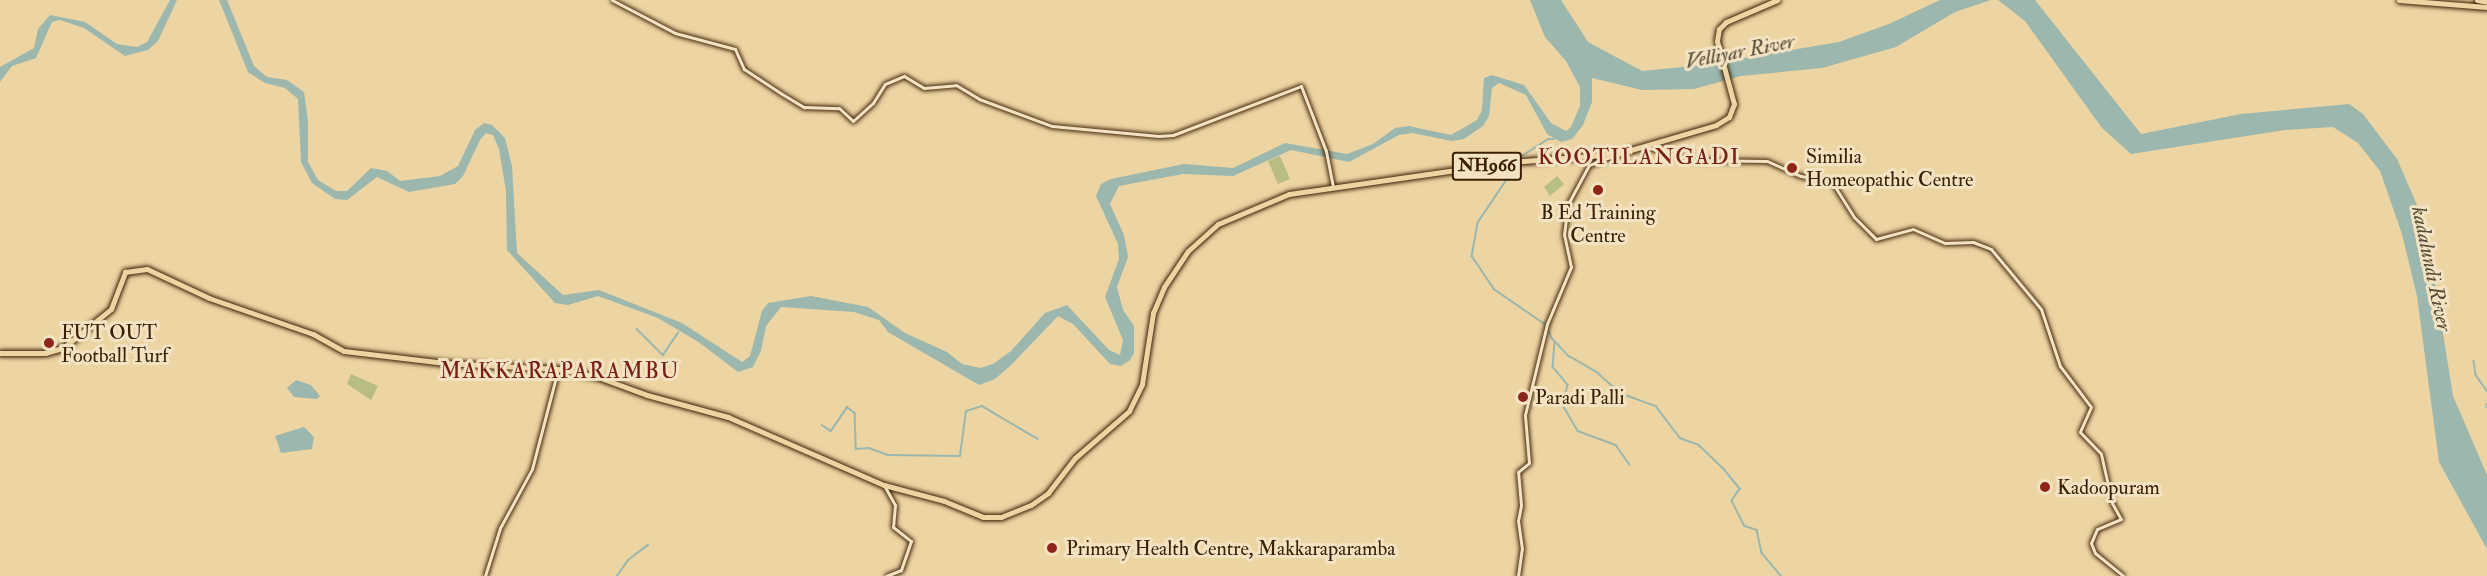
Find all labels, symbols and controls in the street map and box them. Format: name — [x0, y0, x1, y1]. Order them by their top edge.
water label: Velliyar River — [1683, 29, 1797, 75]
place label: Similia Homeopathic Centre — [1806, 144, 1973, 191]
district label: KOOTILANGADI — [1538, 145, 1740, 171]
road number: NH966 — [1451, 151, 1523, 181]
marker: Similia Homeopathic Centre — [1783, 159, 1801, 177]
marker: B Ed Training Centre — [1591, 183, 1605, 197]
place label: B Ed Training Centre — [1540, 200, 1656, 247]
water label: kadalundi River — [2406, 205, 2456, 333]
place label: FUT OUT Football Turf — [61, 320, 168, 367]
marker: FUT OUT Football Turf — [42, 336, 56, 350]
district label: MAKKARAPARAMBU — [440, 359, 680, 385]
place label: Paradi Palli — [1535, 385, 1625, 409]
marker: Paradi Palli — [1516, 390, 1530, 404]
place label: Kadoopuram — [2057, 475, 2160, 499]
marker: Kadoopuram — [2038, 480, 2052, 494]
place label: Primary Health Centre, Makkaraparamba — [1066, 536, 1395, 560]
marker: Primary Health Centre, Makkaraparamba — [1043, 539, 1061, 557]

